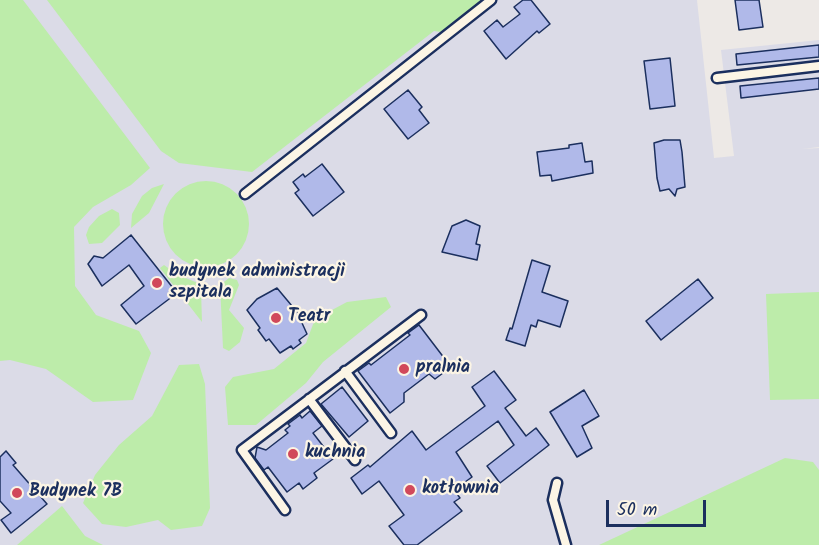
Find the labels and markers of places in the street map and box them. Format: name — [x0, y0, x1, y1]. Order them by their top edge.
place label: budynek administracji szpitala — [169, 262, 345, 304]
marker: budynek administracji szpitala — [150, 276, 164, 290]
place label: Teatr — [288, 307, 330, 329]
marker: Teatr — [269, 311, 283, 325]
place label: pralnia — [416, 358, 470, 380]
marker: pralnia — [397, 362, 411, 376]
place label: kuchnia — [305, 443, 365, 465]
marker: kuchnia — [286, 447, 300, 461]
place label: kotłownia — [422, 479, 499, 501]
place label: Budynek 7B — [29, 482, 122, 504]
marker: kotłownia — [403, 483, 417, 497]
marker: Budynek 7B — [10, 486, 24, 500]

